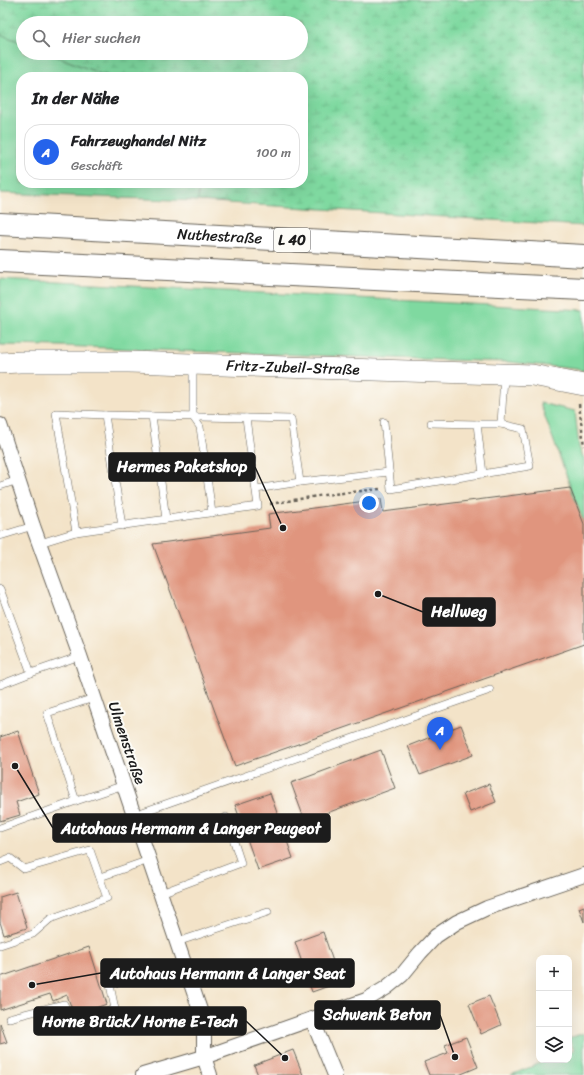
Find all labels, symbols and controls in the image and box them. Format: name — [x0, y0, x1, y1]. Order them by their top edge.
search box — [16, 16, 308, 60]
text: Hier suchen — [62, 25, 141, 51]
icon: search — [30, 27, 52, 49]
text: In der Nähe — [32, 83, 119, 113]
text: Fahrzeughandel Nitz — [71, 128, 206, 154]
text: A — [42, 141, 50, 164]
text: 100 m — [256, 141, 291, 164]
text: Geschäft — [71, 154, 123, 177]
street label: Nuthestraße — [176, 221, 263, 251]
road number: L 40 — [274, 228, 310, 252]
street label: Fritz-Zubeil-Straße — [226, 352, 360, 382]
text: Hermes Paketshop — [116, 452, 248, 481]
callout: Hermes Paketshop — [109, 453, 255, 481]
your location — [359, 493, 379, 513]
text: Hellweg — [430, 597, 488, 626]
callout: Hellweg — [423, 598, 495, 626]
street label: Ulmenstraße — [101, 698, 153, 788]
pin: A — [427, 717, 453, 750]
callout: Autohaus Hermann & Langer Peugeot — [53, 814, 330, 842]
text: Autohaus Hermann & Langer Peugeot — [60, 814, 322, 843]
map controls — [536, 955, 572, 1063]
button: + — [536, 955, 572, 991]
callout: Autohaus Hermann & Langer Seat — [101, 959, 354, 987]
text: Autohaus Hermann & Langer Seat — [109, 959, 346, 988]
button: − — [536, 991, 572, 1027]
text: Schwenk Beton — [322, 1000, 432, 1029]
callout: Schwenk Beton — [315, 1001, 440, 1029]
callout: Horne Brück/ Horne E-Tech — [34, 1007, 246, 1035]
text: Horne Brück/ Horne E-Tech — [41, 1007, 239, 1036]
button: layers — [536, 1027, 572, 1063]

